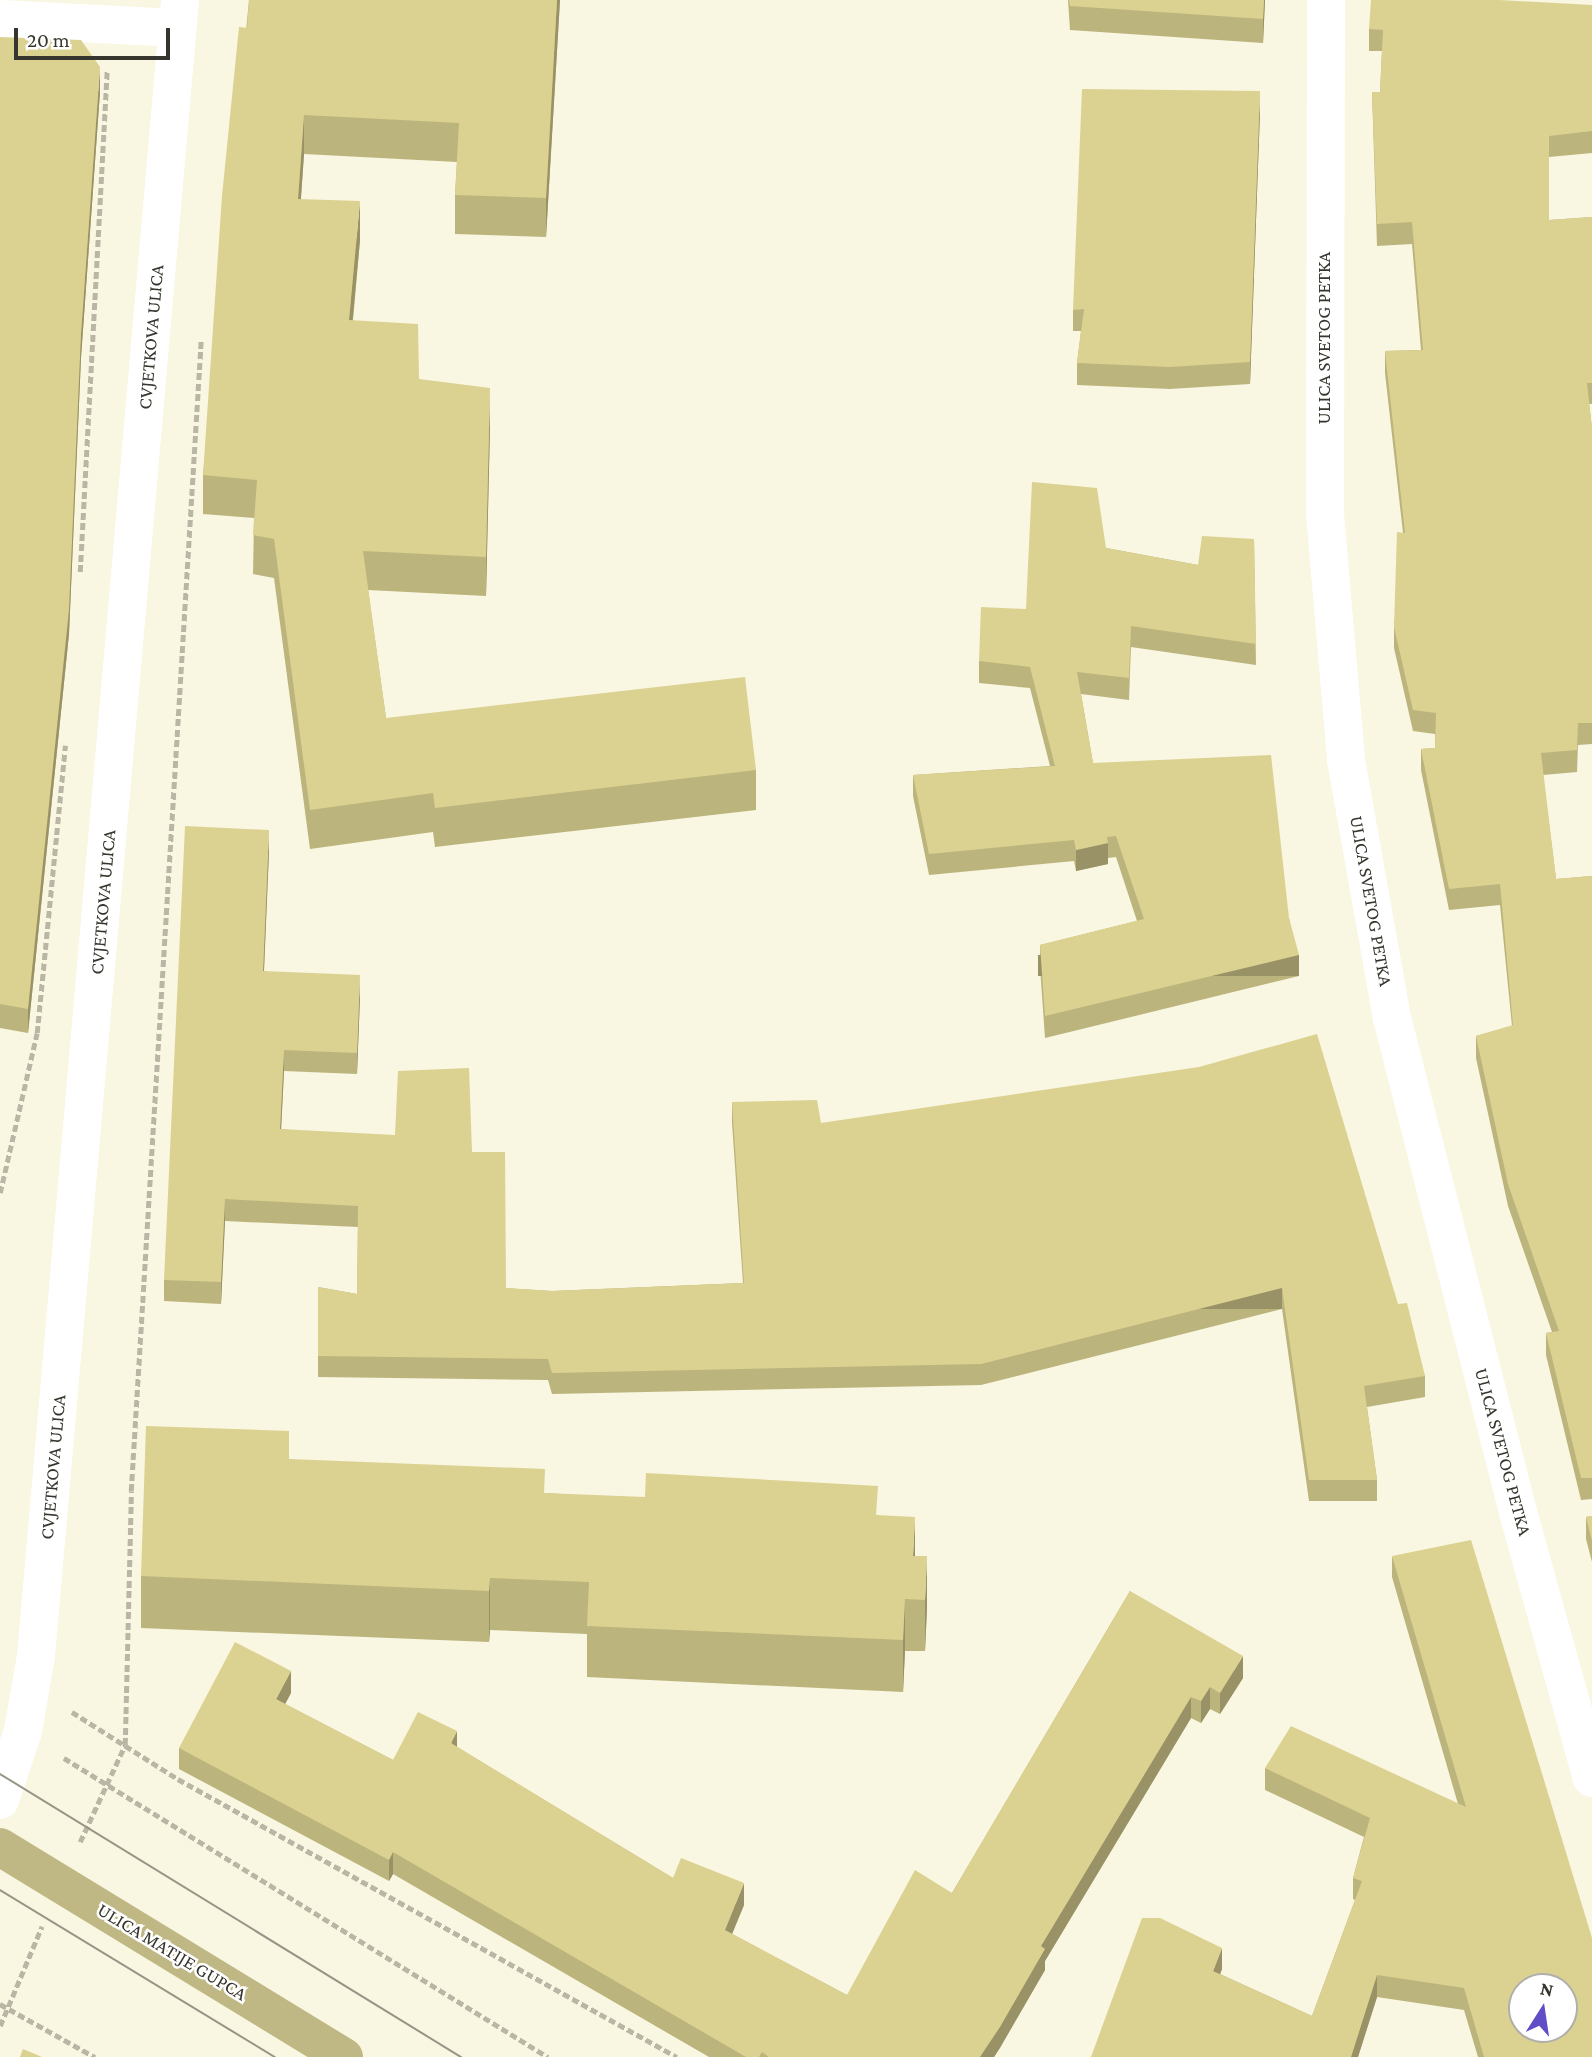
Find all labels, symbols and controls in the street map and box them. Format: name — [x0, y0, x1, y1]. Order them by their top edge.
scale bar — [18, 14, 173, 58]
text: 20 m — [27, 28, 70, 52]
street label: ULICA SVETOG PETKA — [1313, 252, 1335, 424]
street label: CVJETKOVA ULICA — [133, 264, 169, 410]
street label: ULICA SVETOG PETKA — [1345, 814, 1397, 988]
street label: CVJETKOVA ULICA — [85, 829, 121, 975]
street label: ULICA SVETOG PETKA — [1470, 1366, 1536, 1538]
street label: CVJETKOVA ULICA — [35, 1394, 71, 1540]
street label: ULICA MATIJE GUPCA — [93, 1898, 251, 2006]
north arrow — [1508, 1973, 1578, 2043]
text: N — [1539, 1977, 1556, 2001]

